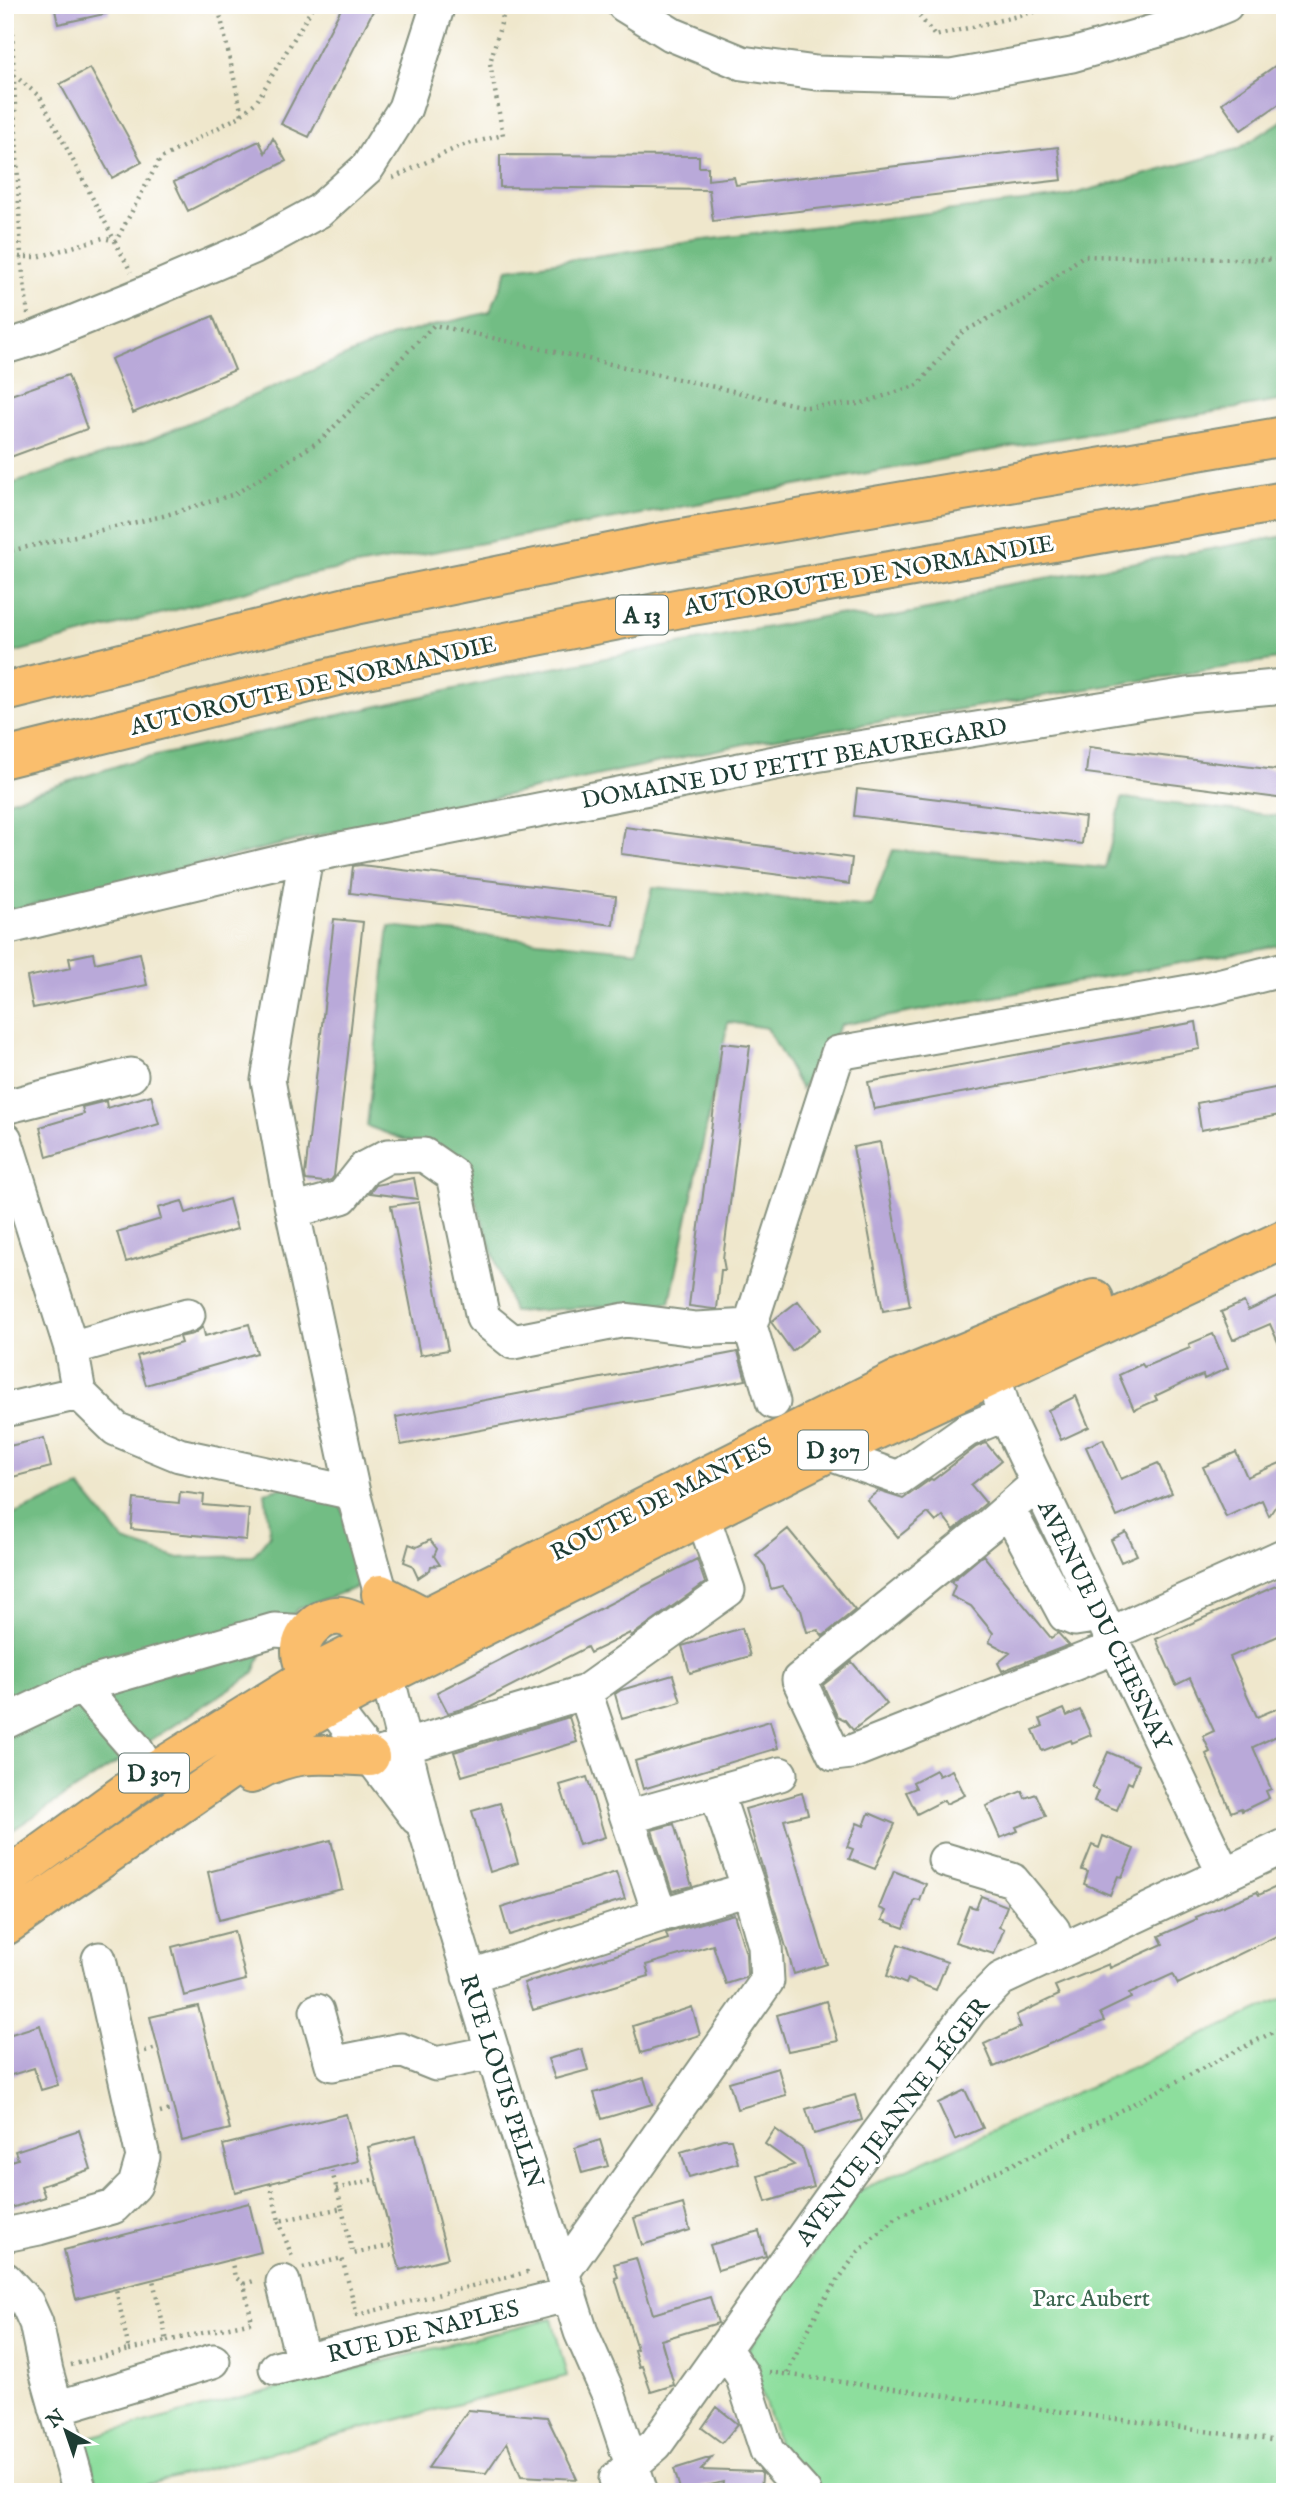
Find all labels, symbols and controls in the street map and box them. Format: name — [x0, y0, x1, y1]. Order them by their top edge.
street label: AUTOROUTE DE NORMANDIE — [681, 529, 1057, 624]
road number: A 13 — [616, 596, 668, 635]
street label: AUTOROUTE DE NORMANDIE — [126, 629, 499, 744]
street label: DOMAINE DU PETIT BEAUREGARD — [579, 712, 1010, 817]
road number: D 307 — [798, 1430, 868, 1470]
street label: ROUTE DE MANTES — [546, 1431, 777, 1570]
street label: AVENUE DU CHESNAY — [1029, 1495, 1178, 1757]
road number: D 307 — [119, 1754, 189, 1792]
street label: RUE LOUIS PELIN — [451, 1971, 550, 2193]
street label: AVENUE JEANNE LÉGER — [789, 1990, 998, 2253]
park label: Parc Aubert — [1032, 2284, 1150, 2315]
street label: RUE DE NAPLES — [324, 2294, 523, 2371]
north arrow — [32, 2396, 102, 2466]
text: N — [42, 2405, 71, 2435]

